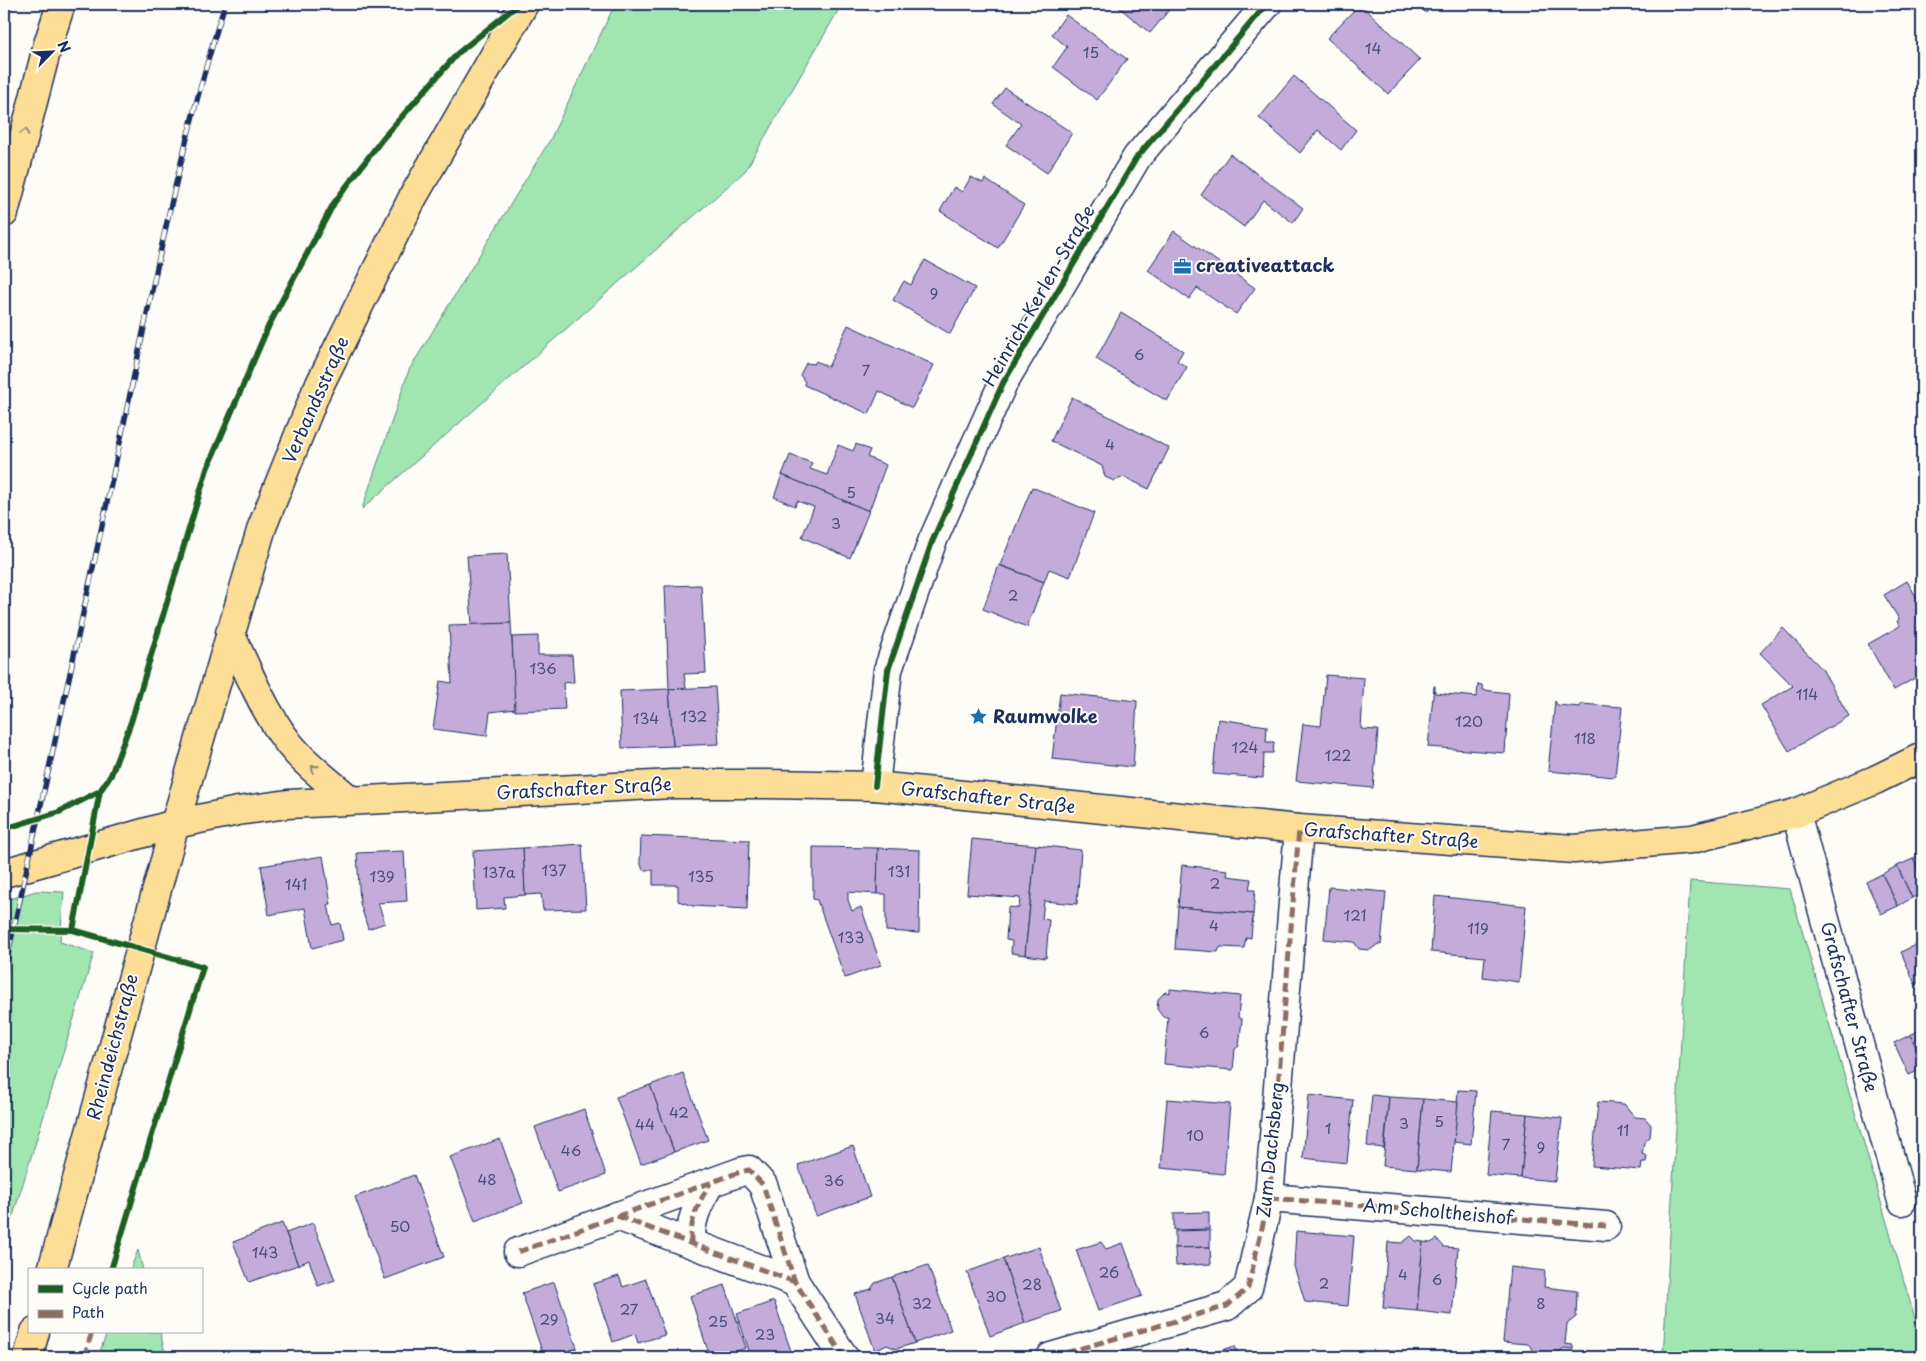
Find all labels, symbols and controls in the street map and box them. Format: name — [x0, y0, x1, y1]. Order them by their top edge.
north arrow — [28, 28, 78, 78]
house number: 14 — [1365, 36, 1381, 59]
text: N — [52, 37, 76, 56]
house number: 15 — [1083, 40, 1099, 63]
one-way arrow — [19, 127, 30, 136]
street label: Heinrich-Kerlen-Straße — [975, 199, 1101, 391]
place label: creativeattack — [1196, 251, 1335, 278]
office icon: creativeattack — [1172, 256, 1192, 276]
house number: 9 — [930, 281, 938, 304]
street label: Verbandsstraße — [274, 331, 355, 467]
house number: 6 — [1134, 342, 1144, 365]
house number: 7 — [862, 358, 871, 381]
house number: 4 — [1105, 432, 1115, 455]
house number: 5 — [846, 480, 856, 503]
house number: 3 — [831, 511, 841, 534]
house number: 2 — [1008, 583, 1018, 606]
house number: 136 — [529, 656, 557, 679]
house number: 114 — [1796, 682, 1818, 705]
place label: Raumwolke — [993, 702, 1098, 729]
house number: 132 — [681, 704, 707, 727]
house number: 134 — [633, 706, 659, 729]
place icon: Raumwolke — [969, 707, 989, 727]
house number: 120 — [1455, 709, 1483, 732]
house number: 118 — [1574, 726, 1596, 749]
house number: 124 — [1232, 735, 1259, 758]
house number: 122 — [1325, 743, 1351, 766]
one-way arrow — [310, 765, 319, 774]
street label: Grafschafter Straße — [496, 769, 672, 806]
street label: Grafschafter Straße — [900, 774, 1077, 819]
street label: Grafschafter Straße — [1303, 815, 1480, 854]
house number: 137 — [542, 858, 567, 881]
house number: 131 — [888, 859, 910, 882]
house number: 137a — [483, 860, 516, 883]
house number: 139 — [369, 864, 395, 887]
house number: 135 — [688, 864, 714, 887]
house number: 2 — [1210, 871, 1220, 894]
house number: 141 — [285, 872, 307, 895]
house number: 121 — [1343, 903, 1367, 926]
house number: 4 — [1209, 913, 1219, 936]
house number: 119 — [1467, 916, 1489, 939]
street label: Grafschafter Straße — [1815, 918, 1886, 1095]
house number: 133 — [838, 925, 864, 948]
street label: Rheindeichstraße — [79, 970, 144, 1123]
house number: 6 — [1199, 1020, 1209, 1043]
street label: Zum Dachsberg — [1249, 1081, 1290, 1219]
house number: 42 — [669, 1100, 689, 1123]
house number: 5 — [1434, 1109, 1444, 1132]
house number: 3 — [1399, 1111, 1409, 1134]
house number: 44 — [635, 1112, 655, 1135]
house number: 1 — [1325, 1116, 1331, 1139]
house number: 11 — [1617, 1118, 1629, 1141]
house number: 10 — [1186, 1123, 1204, 1146]
house number: 7 — [1502, 1132, 1511, 1155]
house number: 9 — [1537, 1135, 1545, 1158]
house number: 46 — [561, 1138, 581, 1161]
house number: 48 — [477, 1167, 497, 1190]
house number: 36 — [824, 1168, 844, 1191]
street label: Am Scholtheishof — [1362, 1190, 1516, 1231]
house number: 50 — [390, 1214, 410, 1237]
house number: 143 — [252, 1240, 278, 1263]
house number: 26 — [1099, 1260, 1119, 1283]
house number: 4 — [1398, 1262, 1408, 1285]
house number: 6 — [1432, 1267, 1442, 1290]
legend — [28, 1268, 202, 1334]
house number: 2 — [1319, 1271, 1329, 1294]
house number: 28 — [1022, 1272, 1042, 1295]
text: Cycle path — [72, 1276, 148, 1299]
house number: 30 — [986, 1284, 1006, 1307]
house number: 32 — [912, 1291, 932, 1314]
house number: 8 — [1536, 1291, 1546, 1314]
house number: 27 — [620, 1297, 639, 1320]
text: Path — [72, 1300, 104, 1323]
house number: 34 — [875, 1306, 895, 1329]
house number: 29 — [539, 1307, 559, 1330]
house number: 25 — [708, 1309, 728, 1332]
house number: 23 — [755, 1322, 775, 1345]

